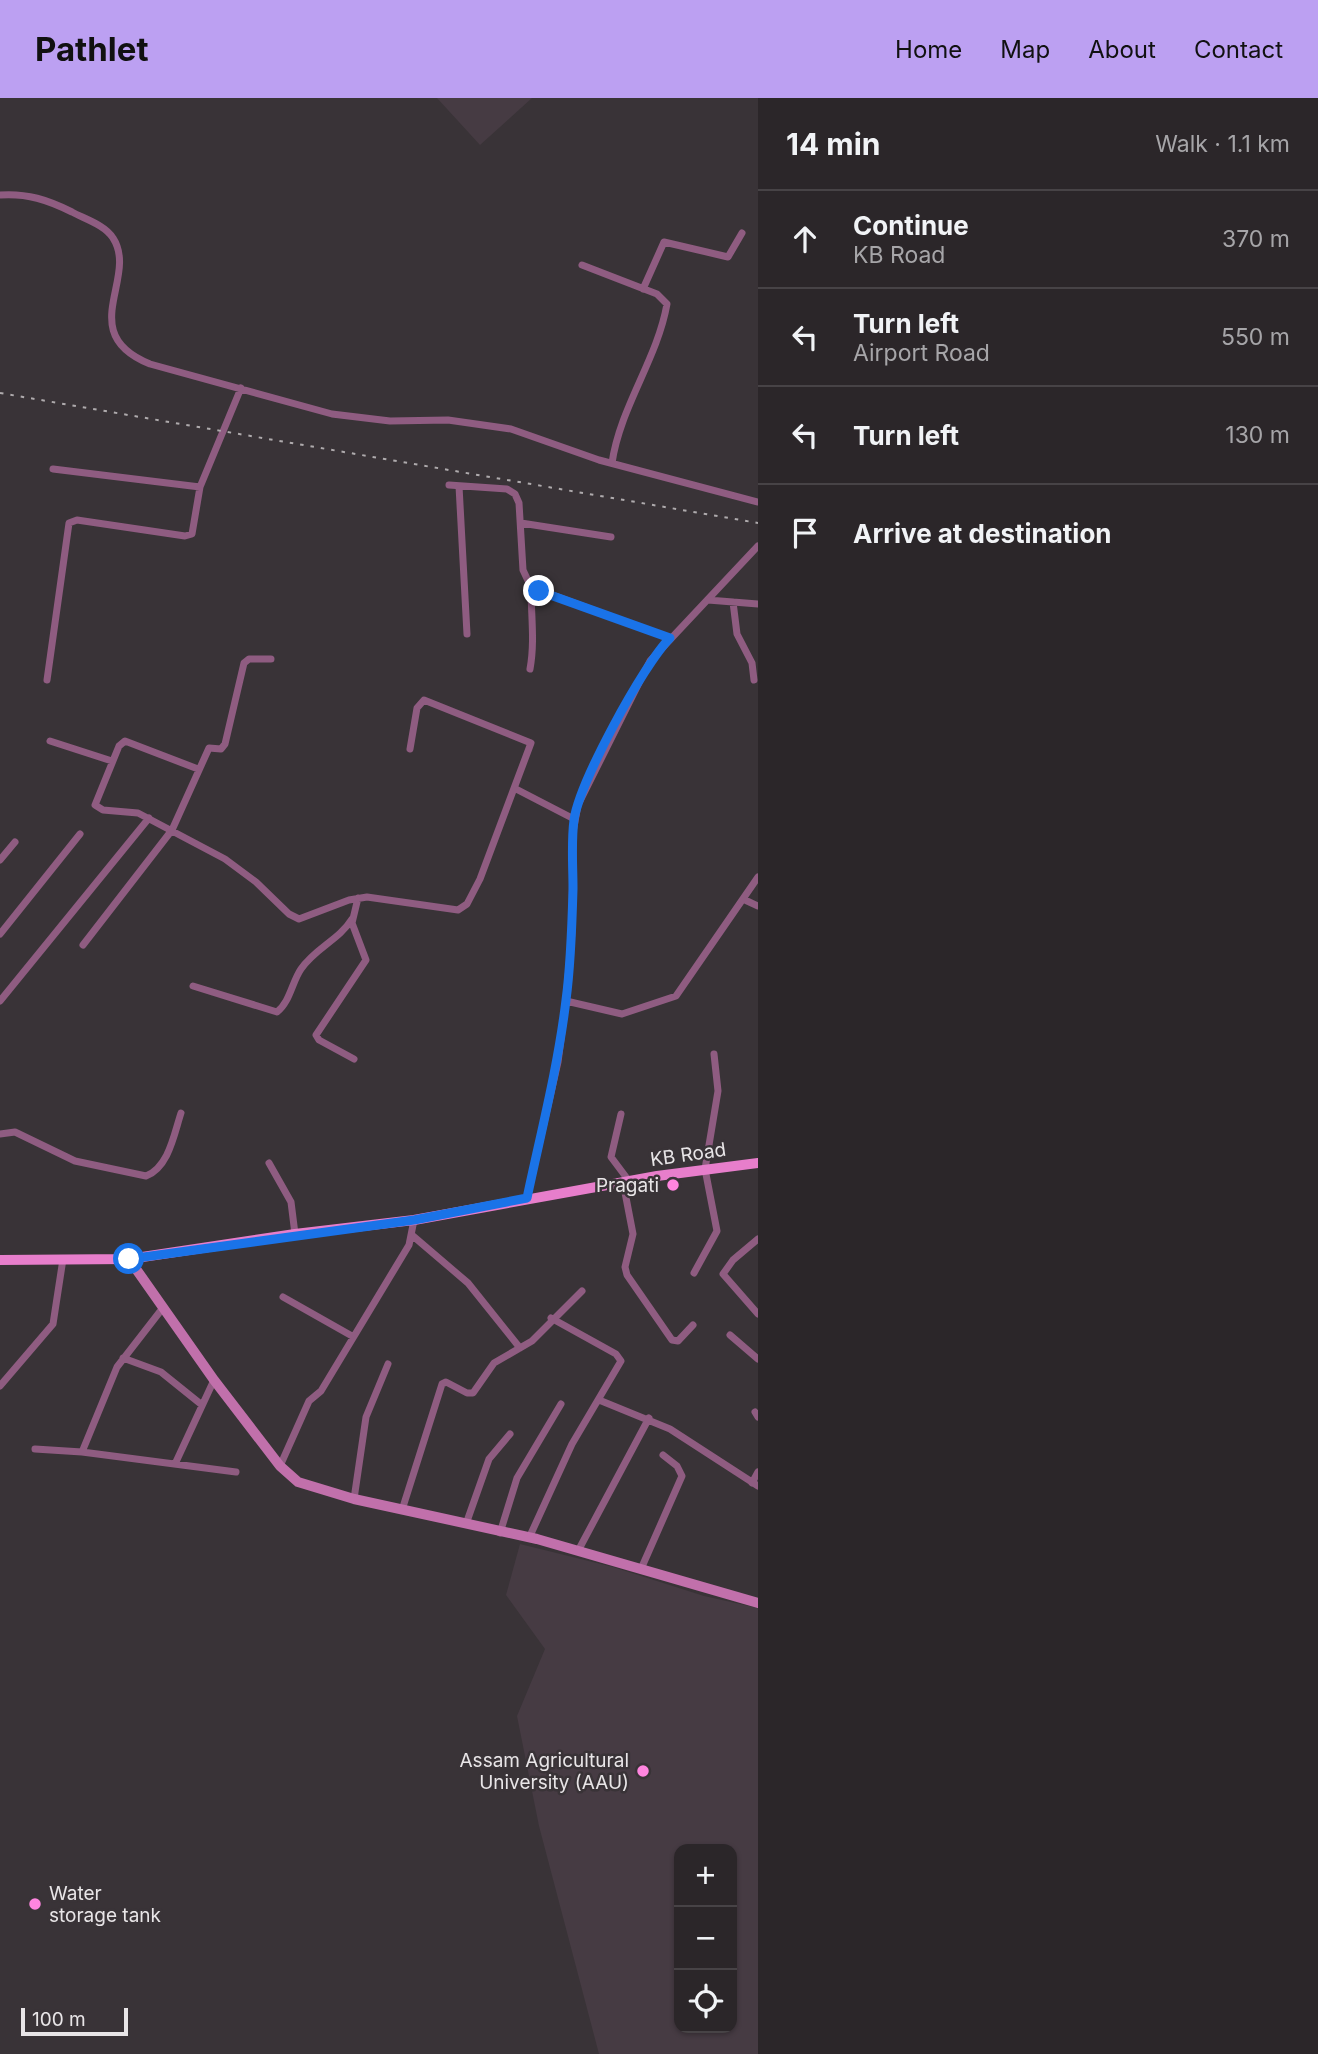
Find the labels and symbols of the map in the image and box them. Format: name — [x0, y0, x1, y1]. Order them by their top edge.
route end — [523, 575, 554, 606]
street label: KB Road — [649, 1138, 727, 1171]
place label: Pragati — [596, 1174, 659, 1197]
marker: Pragati — [665, 1177, 681, 1193]
route start — [113, 1243, 144, 1274]
place label: Assam Agricultural University (AAU) — [460, 1749, 629, 1794]
marker: Assam Agricultural University (AAU) — [635, 1763, 651, 1779]
place label: Water storage tank — [49, 1882, 162, 1927]
marker: Water storage tank — [27, 1896, 43, 1912]
scale bar — [21, 2005, 128, 2037]

